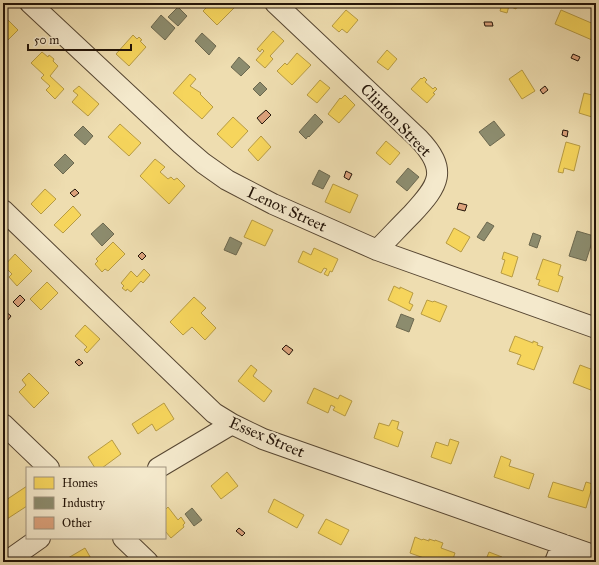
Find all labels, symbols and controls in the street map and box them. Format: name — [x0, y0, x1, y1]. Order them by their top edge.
scale bar — [28, 26, 131, 52]
text: 50 m — [34, 33, 59, 47]
street label: Clinton Street — [357, 80, 436, 161]
street label: Lenox Street — [244, 182, 330, 236]
street label: Essex Street — [226, 413, 308, 462]
legend — [26, 467, 166, 539]
text: Homes — [62, 476, 98, 490]
text: Industry — [62, 496, 105, 510]
text: Other — [62, 516, 92, 530]

